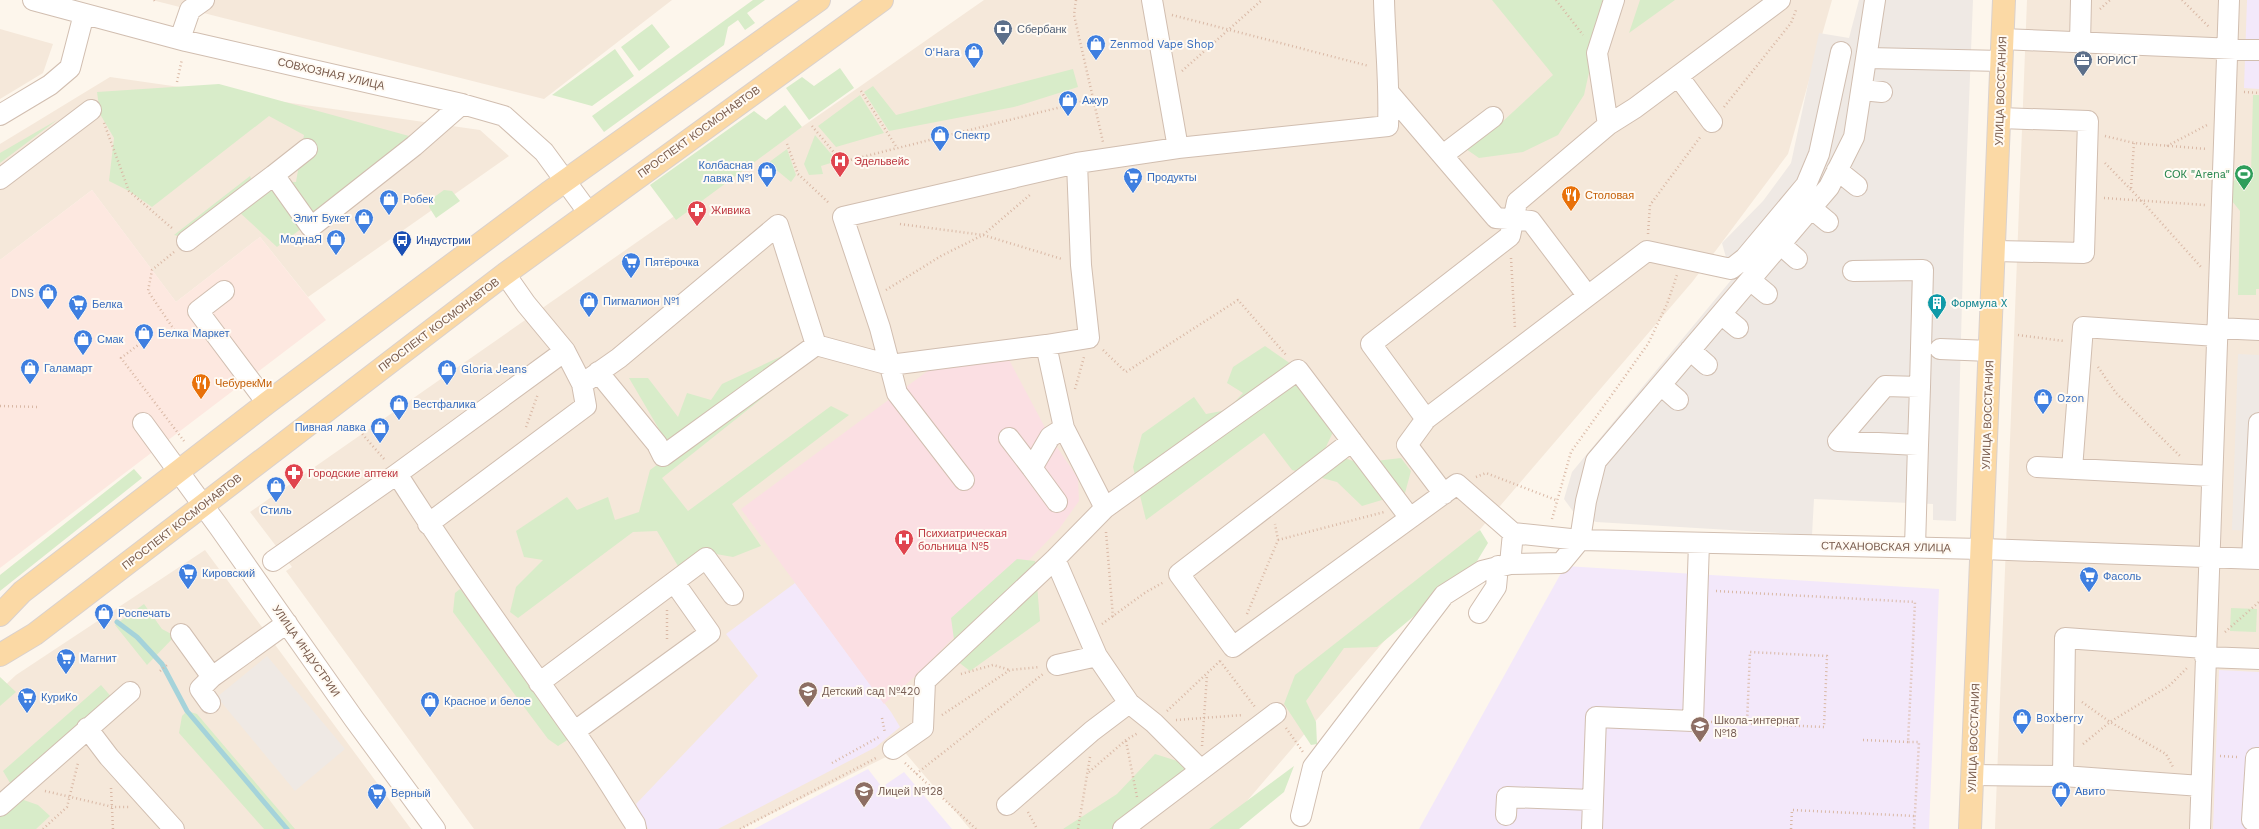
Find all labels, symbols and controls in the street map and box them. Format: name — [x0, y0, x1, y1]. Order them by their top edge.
bank icon: Сбербанк — [992, 18, 1014, 46]
place label: Сбербанк — [1017, 23, 1067, 36]
shop icon: Zenmod Vape Shop — [1085, 33, 1107, 61]
street label: УЛИЦА ВОССТАНИЯ — [1993, 36, 2009, 146]
place label: Zenmod Vape Shop — [1110, 38, 1214, 51]
shop icon: O'Hara — [963, 41, 985, 69]
place label: O'Hara — [924, 46, 960, 59]
office icon: ЮРИСТ — [2072, 49, 2094, 77]
place label: ЮРИСТ — [2097, 54, 2138, 67]
street label: СОВХОЗНАЯ УЛИЦА — [276, 55, 386, 93]
street label: ПРОСПЕКТ КОСМОНАВТОВ — [635, 83, 763, 181]
shop icon: Ажур — [1057, 89, 1079, 117]
place label: Ажур — [1082, 94, 1108, 107]
shop icon: Спектр — [929, 124, 951, 152]
place label: Спектр — [954, 129, 990, 142]
hospital icon: Эдельвейс — [829, 150, 851, 178]
place label: Эдельвейс — [854, 155, 910, 168]
place label: Колбасная лавка №1 — [698, 159, 753, 185]
shop icon: Колбасная лавка №1 — [756, 160, 778, 188]
sports icon: СОК "Arena" — [2233, 163, 2255, 191]
supermarket icon: Продукты — [1122, 166, 1144, 194]
place label: СОК "Arena" — [2164, 168, 2230, 181]
place label: Продукты — [1147, 171, 1197, 184]
restaurant icon: Столовая — [1560, 184, 1582, 212]
shop icon: Робек — [378, 188, 400, 216]
place label: Столовая — [1585, 189, 1634, 202]
place label: Робек — [403, 193, 433, 206]
pharmacy icon: Живика — [686, 199, 708, 227]
place label: Живика — [711, 204, 751, 217]
shop icon: Элит Букет — [353, 207, 375, 235]
place label: Элит Букет — [293, 212, 350, 225]
shop icon: МоднаЯ — [325, 228, 347, 256]
bus stop icon: Индустрии — [391, 229, 413, 257]
place label: МоднаЯ — [280, 233, 322, 246]
place label: Индустрии — [416, 234, 471, 247]
supermarket icon: Пятёрочка — [620, 251, 642, 279]
place label: Пятёрочка — [645, 256, 700, 269]
street label: ПРОСПЕКТ КОСМОНАВТОВ — [376, 275, 502, 375]
shop icon: DNS — [37, 282, 59, 310]
place label: DNS — [11, 287, 34, 300]
shop icon: Пигмалион №1 — [578, 290, 600, 318]
building icon: Формула X — [1926, 292, 1948, 320]
supermarket icon: Белка — [67, 293, 89, 321]
place label: Пигмалион №1 — [603, 295, 680, 308]
place label: Формула X — [1951, 297, 2008, 310]
place label: Белка — [92, 298, 123, 311]
shop icon: Белка Маркет — [133, 322, 155, 350]
place label: Белка Маркет — [158, 327, 230, 340]
shop icon: Смак — [72, 328, 94, 356]
place label: Смак — [97, 333, 124, 346]
shop icon: Галамарт — [19, 357, 41, 385]
shop icon: Gloria Jeans — [436, 358, 458, 386]
street label: УЛИЦА ВОССТАНИЯ — [1980, 360, 1996, 470]
place label: Галамарт — [44, 362, 93, 375]
place label: Gloria Jeans — [461, 363, 527, 376]
restaurant icon: ЧебурекМи — [190, 372, 212, 400]
place label: ЧебурекМи — [215, 377, 272, 390]
shop icon: Ozon — [2032, 387, 2054, 415]
place label: Ozon — [2057, 392, 2084, 405]
shop icon: Вестфалика — [388, 393, 410, 421]
place label: Вестфалика — [413, 398, 477, 411]
shop icon: Пивная лавка — [369, 416, 391, 444]
place label: Пивная лавка — [295, 421, 367, 434]
pharmacy icon: Городские аптеки — [283, 462, 305, 490]
place label: Городские аптеки — [308, 467, 398, 480]
street label: ПРОСПЕКТ КОСМОНАВТОВ — [120, 471, 244, 573]
shop icon: Стиль — [265, 475, 287, 503]
place label: Стиль — [260, 504, 292, 517]
place label: Психиатрическая больница №5 — [918, 527, 1007, 553]
hospital icon: Психиатрическая больница №5 — [893, 528, 915, 556]
street label: СТАХАНОВСКАЯ УЛИЦА — [1821, 539, 1952, 555]
supermarket icon: Кировский — [177, 562, 199, 590]
supermarket icon: Фасоль — [2078, 565, 2100, 593]
place label: Кировский — [202, 567, 255, 580]
place label: Фасоль — [2103, 570, 2141, 583]
shop icon: Роспечать — [93, 602, 115, 630]
street label: УЛИЦА ИНДУСТРИИ — [269, 603, 343, 699]
place label: Роспечать — [118, 607, 171, 620]
supermarket icon: Магнит — [55, 647, 77, 675]
place label: Магнит — [80, 652, 117, 665]
school or university icon: Детский сад №420 — [797, 680, 819, 708]
street label: УЛИЦА ВОССТАНИЯ — [1966, 683, 1982, 793]
place label: Детский сад №420 — [822, 685, 920, 698]
supermarket icon: КуриКо — [16, 686, 38, 714]
shop icon: Красное и белое — [419, 690, 441, 718]
place label: КуриКо — [41, 691, 78, 704]
place label: Красное и белое — [444, 695, 531, 708]
shop icon: Boxberry — [2011, 707, 2033, 735]
place label: Boxberry — [2036, 712, 2084, 725]
place label: Школа-интернат №18 — [1714, 714, 1799, 740]
school or university icon: Школа-интернат №18 — [1689, 715, 1711, 743]
school or university icon: Лицей №128 — [853, 780, 875, 808]
shop icon: Авито — [2050, 780, 2072, 808]
supermarket icon: Верный — [366, 782, 388, 810]
place label: Лицей №128 — [878, 785, 943, 798]
place label: Авито — [2075, 785, 2105, 798]
place label: Верный — [391, 787, 431, 800]

